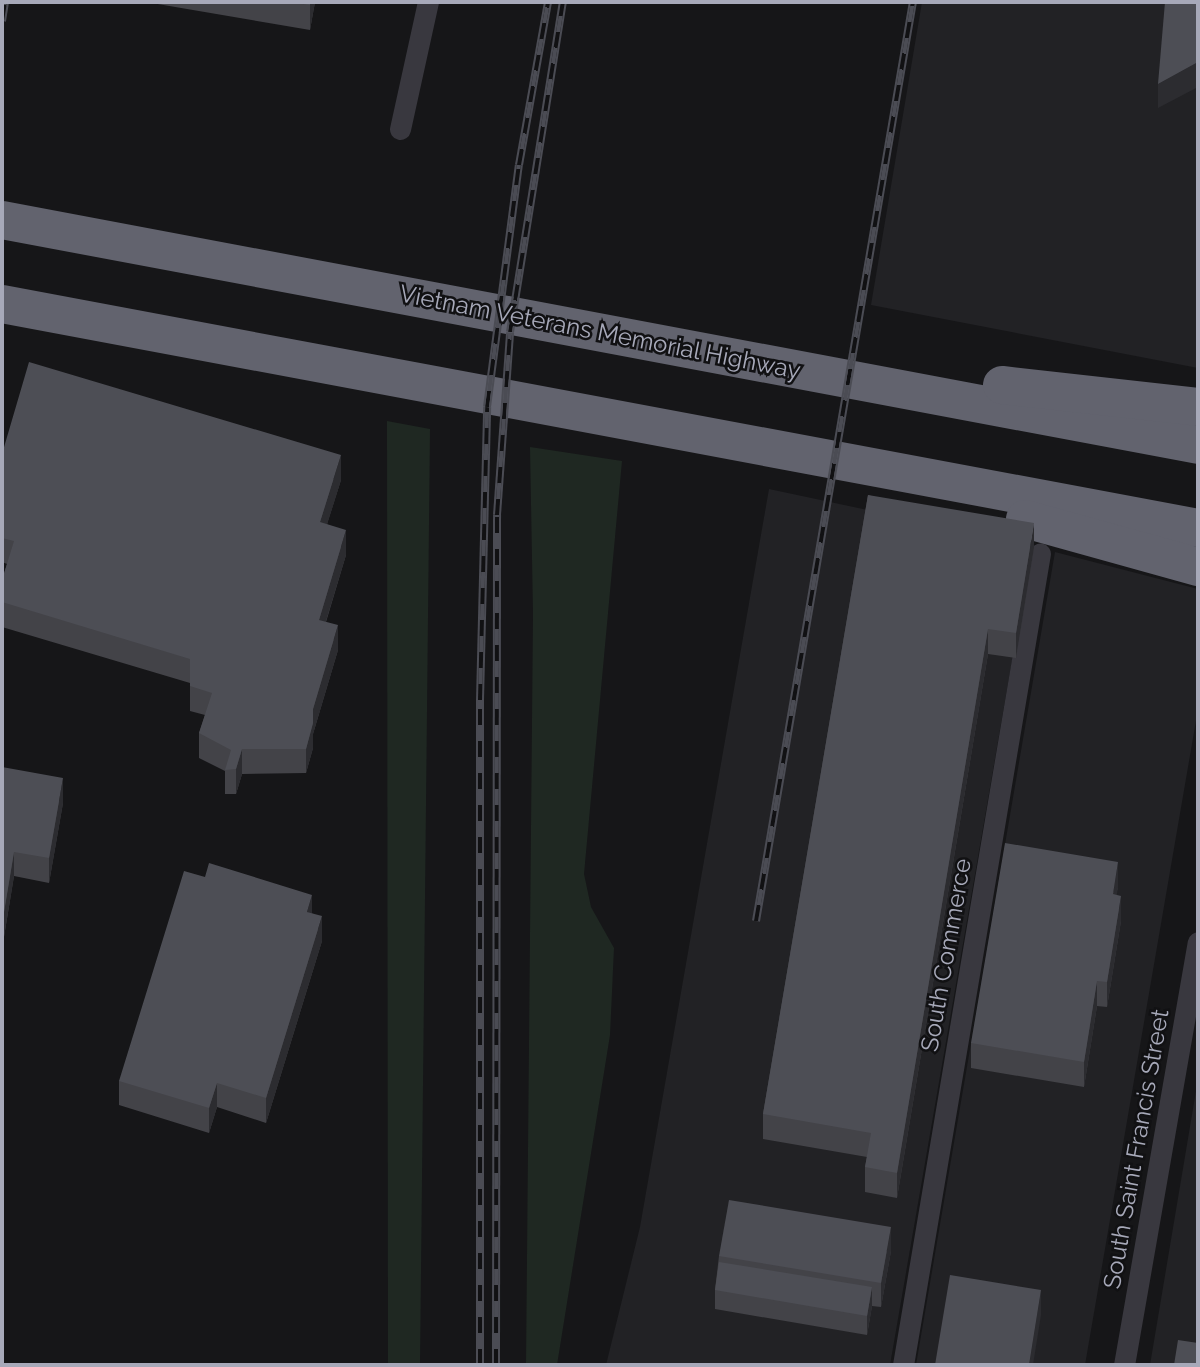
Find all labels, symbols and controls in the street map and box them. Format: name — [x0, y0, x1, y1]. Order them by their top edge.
street label: Vietnam Veterans Memorial Highway — [396, 279, 804, 385]
street label: South Commerce — [915, 856, 977, 1054]
street label: South Saint Francis Street — [1097, 1007, 1175, 1291]

